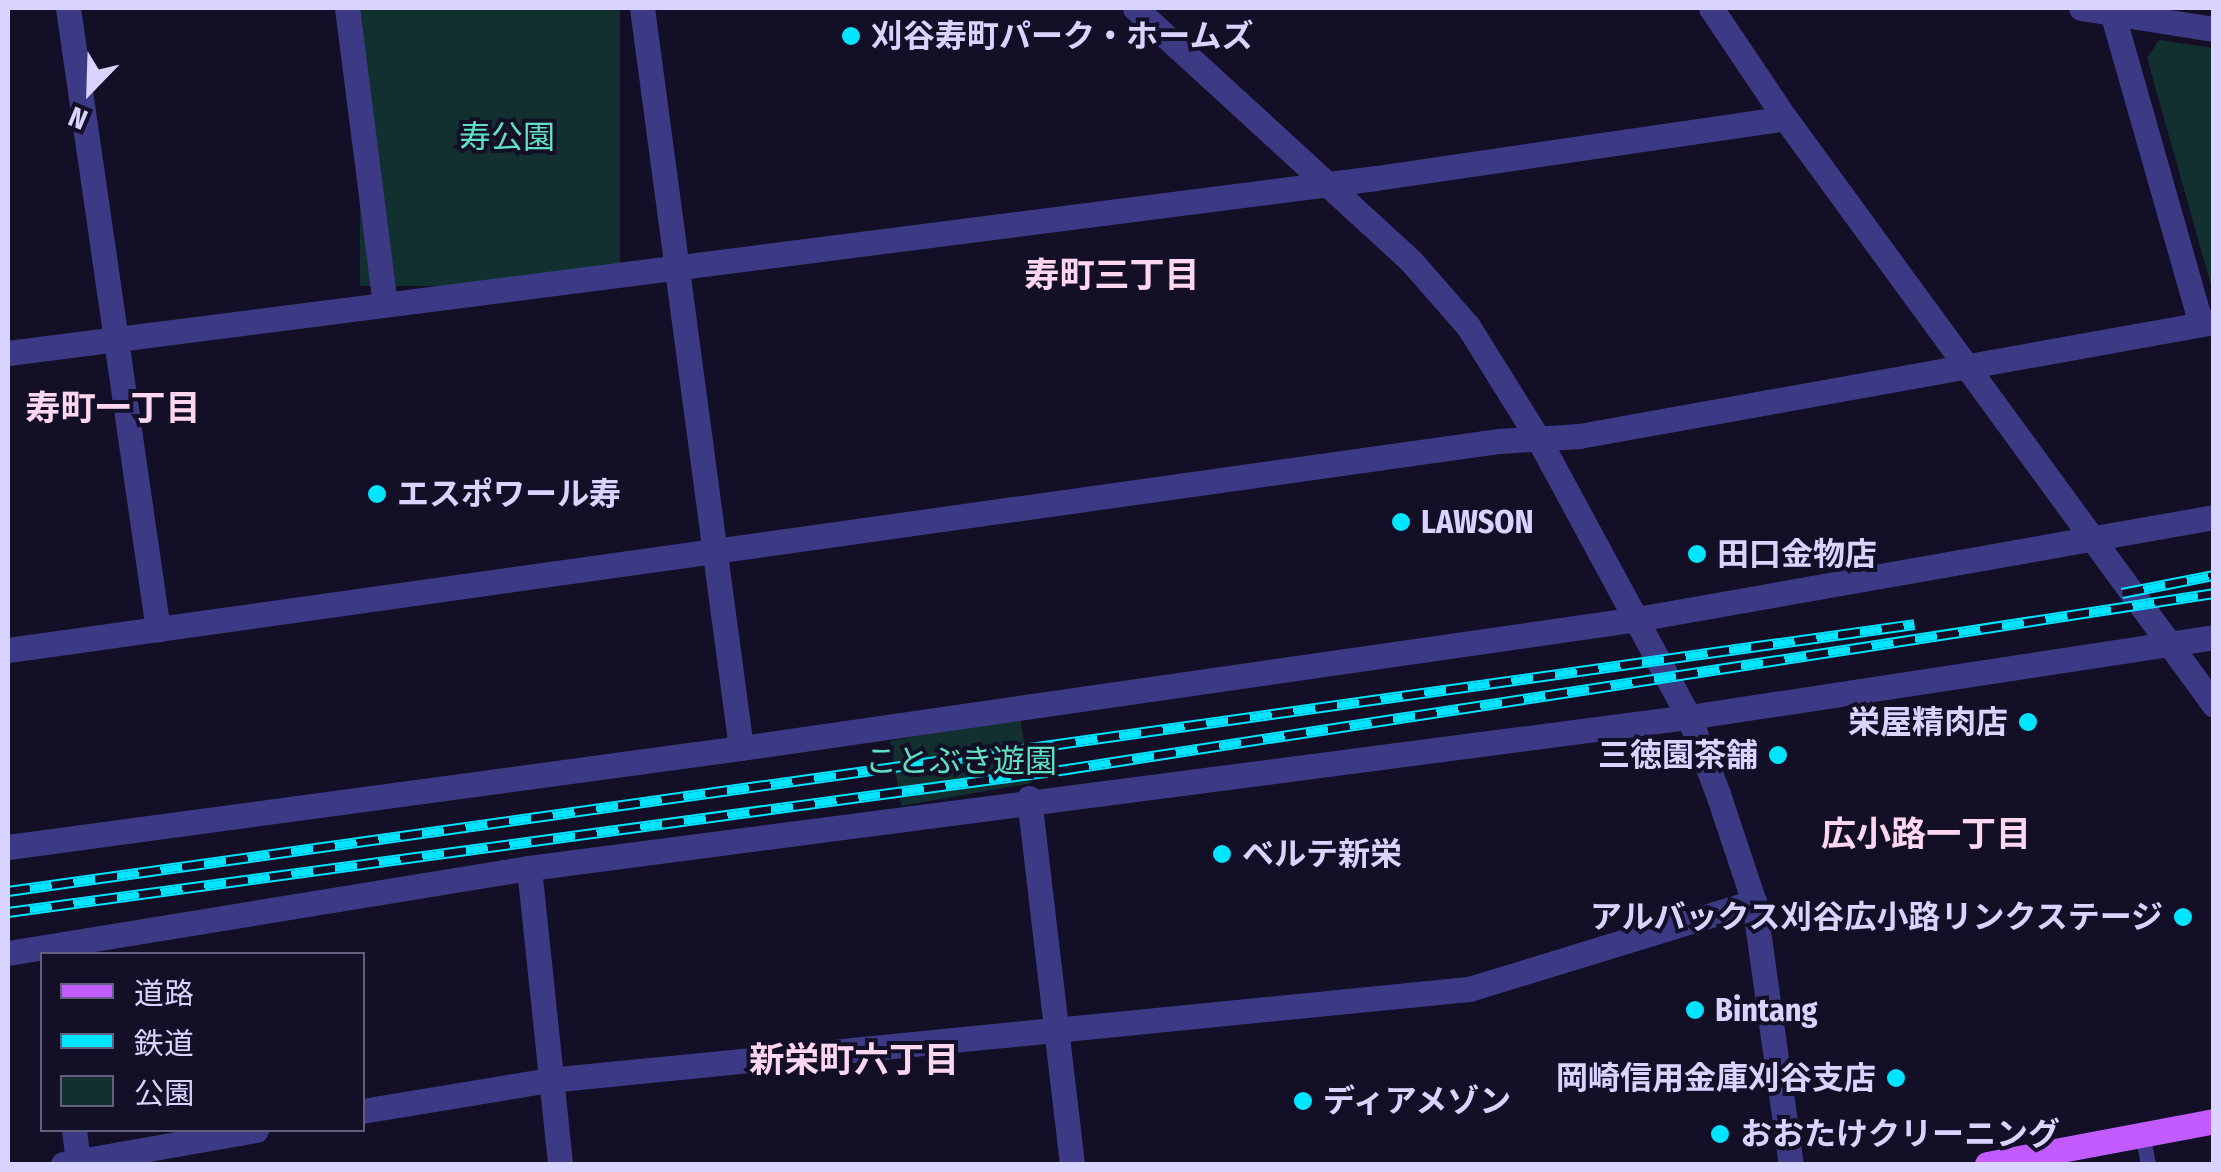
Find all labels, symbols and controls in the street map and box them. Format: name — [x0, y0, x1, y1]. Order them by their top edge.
place label: 刈谷寿町パーク・ホームズ — [871, 17, 1254, 55]
marker: 刈谷寿町パーク・ホームズ — [840, 25, 862, 47]
north arrow — [40, 40, 140, 140]
text: N — [64, 100, 92, 137]
park label: 寿公園 — [459, 118, 555, 156]
district label: 寿町三丁目 — [1025, 254, 1199, 296]
district label: 寿町一丁目 — [26, 387, 200, 429]
place label: エスポワール寿 — [397, 475, 621, 513]
marker: エスポワール寿 — [366, 483, 388, 505]
place label: LAWSON — [1421, 503, 1534, 541]
marker: LAWSON — [1390, 511, 1412, 533]
place label: 田口金物店 — [1717, 535, 1877, 573]
marker: 田口金物店 — [1686, 543, 1708, 565]
place label: 栄屋精肉店 — [1848, 703, 2008, 741]
marker: 栄屋精肉店 — [2017, 711, 2039, 733]
place label: 三徳園茶舗 — [1598, 736, 1758, 774]
park label: ことぶき遊園 — [865, 742, 1057, 780]
marker: 三徳園茶舗 — [1767, 744, 1789, 766]
district label: 広小路一丁目 — [1821, 813, 2031, 855]
place label: ベルテ新栄 — [1242, 835, 1402, 873]
marker: ベルテ新栄 — [1211, 843, 1233, 865]
place label: アルバックス刈谷広小路リンクステージ — [1587, 898, 2163, 936]
marker: アルバックス刈谷広小路リンクステージ — [2172, 906, 2194, 928]
legend — [40, 952, 365, 1132]
text: 道路 — [134, 976, 194, 1012]
place label: Bintang — [1715, 991, 1817, 1029]
marker: Bintang — [1684, 999, 1706, 1021]
text: 鉄道 — [134, 1026, 194, 1062]
district label: 新栄町六丁目 — [749, 1039, 959, 1081]
place label: 岡崎信用金庫刈谷支店 — [1556, 1059, 1876, 1097]
marker: 岡崎信用金庫刈谷支店 — [1885, 1067, 1907, 1089]
text: 公園 — [134, 1076, 194, 1112]
place label: ディアメゾン — [1323, 1082, 1515, 1120]
marker: ディアメゾン — [1292, 1090, 1314, 1112]
place label: おおたけクリーニング — [1740, 1115, 2060, 1153]
marker: おおたけクリーニング — [1709, 1123, 1731, 1145]

